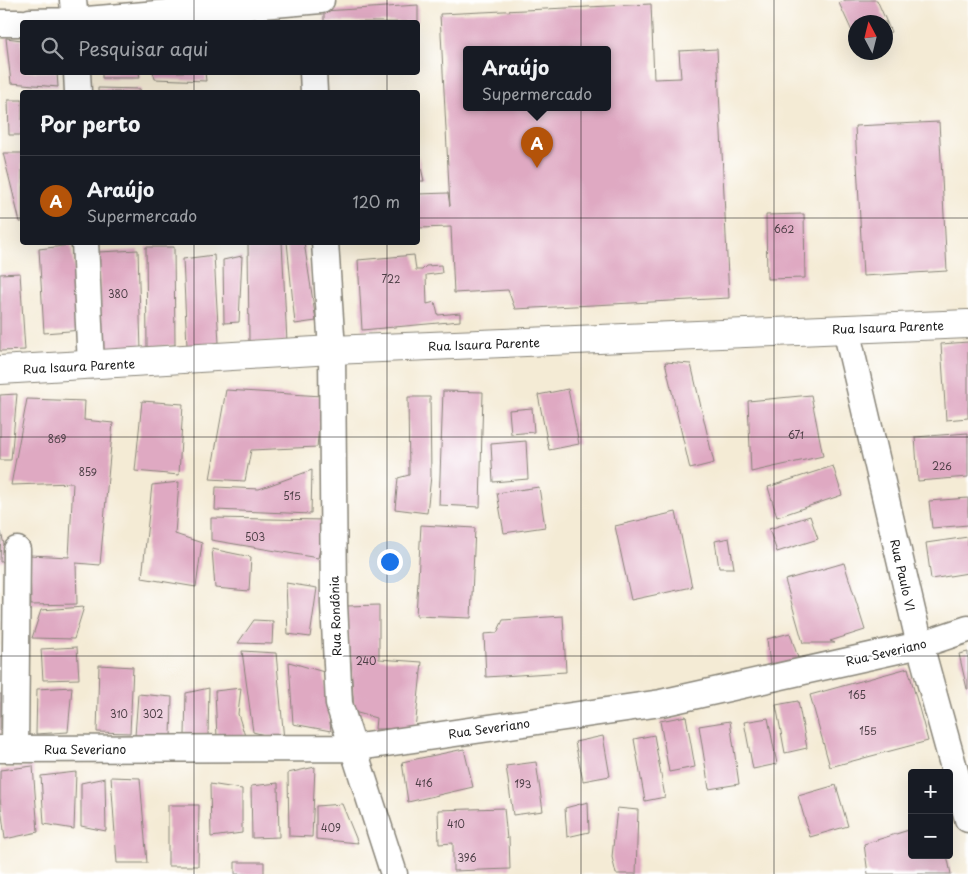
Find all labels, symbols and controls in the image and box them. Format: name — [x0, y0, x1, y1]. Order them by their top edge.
north arrow — [848, 15, 893, 60]
search box — [20, 20, 420, 75]
icon: search — [38, 34, 66, 62]
text: Pesquisar aqui — [78, 34, 208, 62]
popup — [463, 46, 611, 111]
text: Araújo — [482, 53, 549, 81]
text: Supermercado — [482, 81, 592, 105]
text: Por perto — [40, 107, 140, 139]
pin: A — [521, 127, 553, 168]
text: Araújo — [87, 175, 154, 203]
text: A — [50, 189, 62, 213]
text: 120 m — [353, 189, 400, 213]
text: Supermercado — [87, 203, 197, 227]
house number: 662 — [774, 221, 794, 236]
house number: 722 — [382, 271, 400, 286]
house number: 380 — [108, 286, 128, 301]
street label: Rua Isaura Parente — [832, 316, 945, 338]
street label: Rua Isaura Parente — [428, 333, 541, 355]
street label: Rua Isaura Parente — [23, 354, 136, 378]
house number: 671 — [788, 427, 804, 442]
house number: 869 — [48, 431, 66, 446]
house number: 226 — [932, 458, 952, 473]
house number: 859 — [79, 464, 97, 479]
house number: 515 — [283, 488, 301, 503]
house number: 503 — [245, 529, 265, 544]
street label: Rua Paulo VI — [886, 537, 920, 613]
your location — [377, 549, 403, 575]
street label: Rua Rondônia — [325, 575, 345, 657]
street label: Rua Severiano — [844, 634, 928, 670]
house number: 240 — [356, 653, 376, 668]
house number: 165 — [848, 687, 866, 702]
house number: 310 — [110, 706, 128, 721]
house number: 302 — [143, 706, 163, 721]
street label: Rua Severiano — [447, 713, 531, 743]
house number: 155 — [859, 723, 877, 738]
street label: Rua Severiano — [44, 740, 126, 758]
map controls — [908, 769, 953, 859]
button: + — [908, 769, 953, 814]
house number: 416 — [415, 775, 433, 790]
house number: 193 — [515, 776, 532, 791]
button: − — [908, 814, 953, 859]
house number: 410 — [447, 816, 465, 831]
house number: 409 — [321, 820, 341, 835]
house number: 396 — [457, 850, 477, 865]

